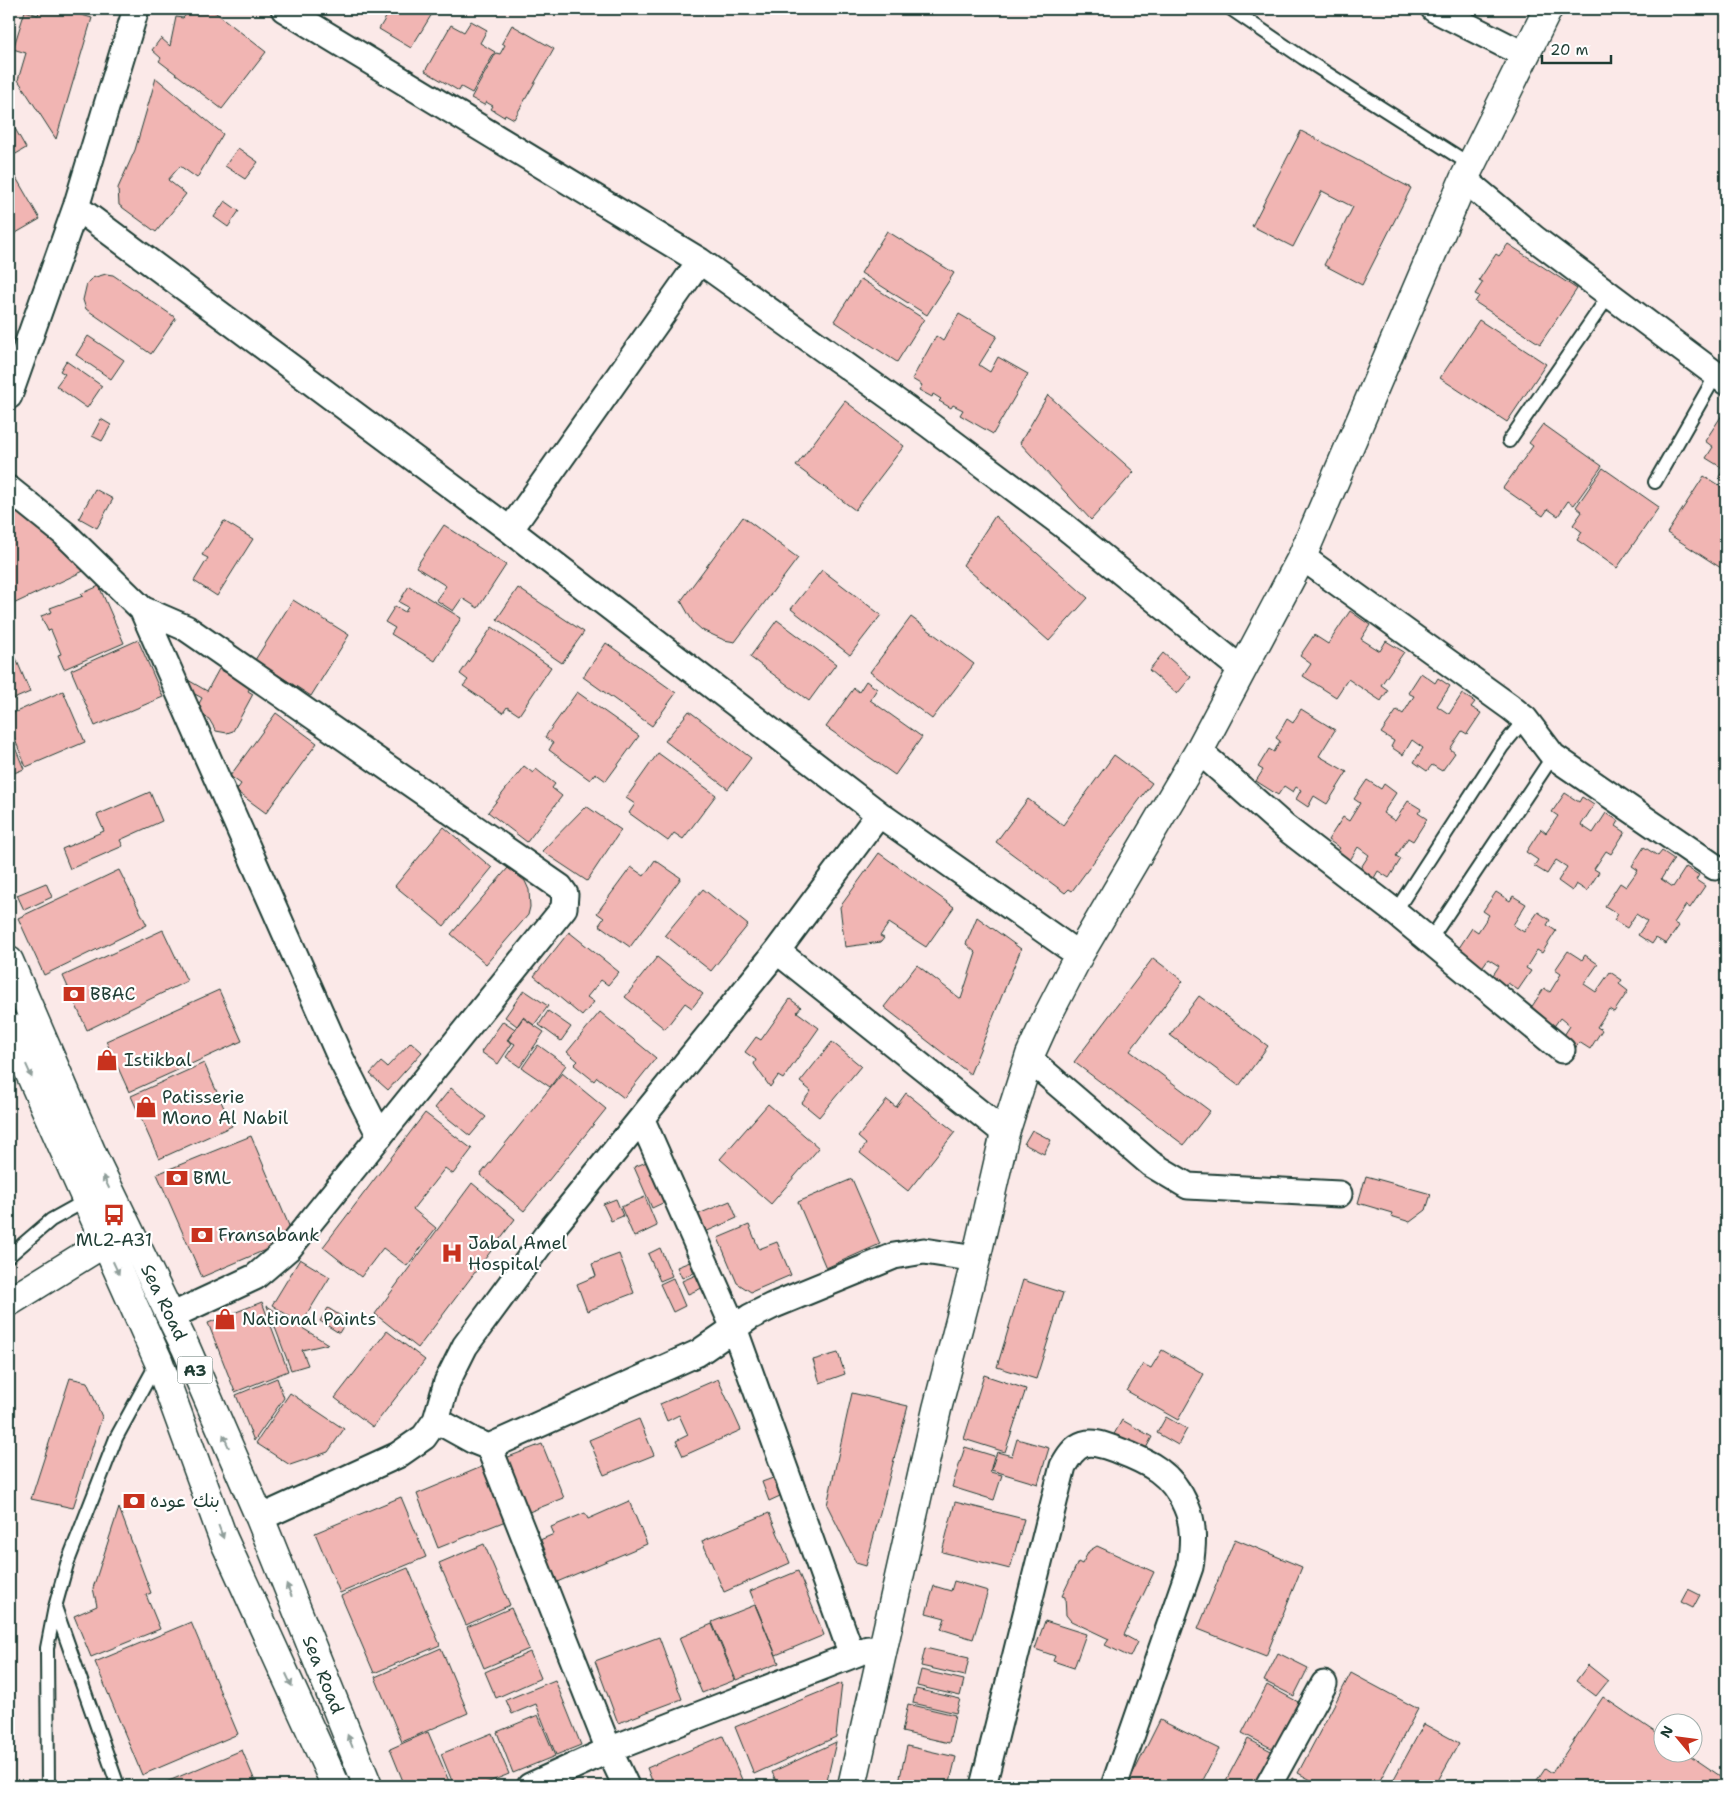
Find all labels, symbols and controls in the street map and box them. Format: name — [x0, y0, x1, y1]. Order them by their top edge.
scale bar — [1542, 32, 1611, 64]
text: 20 m — [1550, 40, 1589, 60]
bank icon: BBAC — [61, 981, 87, 1007]
place label: BBAC — [90, 982, 136, 1006]
shop icon: Istikbal — [94, 1047, 120, 1073]
place label: Istikbal — [124, 1048, 192, 1072]
one-way arrow — [25, 1064, 33, 1078]
place label: Patisserie Mono Al Nabil — [162, 1085, 289, 1130]
shop icon: Patisserie Mono Al Nabil — [133, 1094, 159, 1120]
bank icon: BML — [164, 1165, 190, 1191]
place label: BML — [193, 1166, 231, 1190]
one-way arrow — [102, 1175, 110, 1190]
bus stop icon: ML2-A31 — [101, 1202, 127, 1228]
bank icon: Fransabank — [189, 1222, 215, 1248]
place label: Fransabank — [218, 1223, 320, 1247]
place label: ML2-A31 — [76, 1228, 152, 1252]
place label: Jabal Amel Hospital — [468, 1231, 567, 1276]
hospital icon: Jabal Amel Hospital — [439, 1240, 465, 1266]
street label: Sea Road — [135, 1260, 193, 1345]
one-way arrow — [112, 1261, 120, 1275]
shop icon: National Paints — [212, 1306, 238, 1332]
place label: National Paints — [242, 1307, 376, 1331]
road number: A3 — [178, 1356, 212, 1384]
one-way arrow — [222, 1434, 230, 1448]
bank icon: بنك عوده — [121, 1488, 147, 1514]
place label: بنك عوده — [150, 1489, 220, 1513]
one-way arrow — [217, 1525, 225, 1540]
one-way arrow — [285, 1583, 293, 1597]
street label: Sea Road — [297, 1632, 350, 1717]
one-way arrow — [285, 1673, 293, 1687]
north arrow — [1652, 1712, 1702, 1762]
text: N — [1656, 1722, 1677, 1741]
one-way arrow — [346, 1733, 354, 1748]

